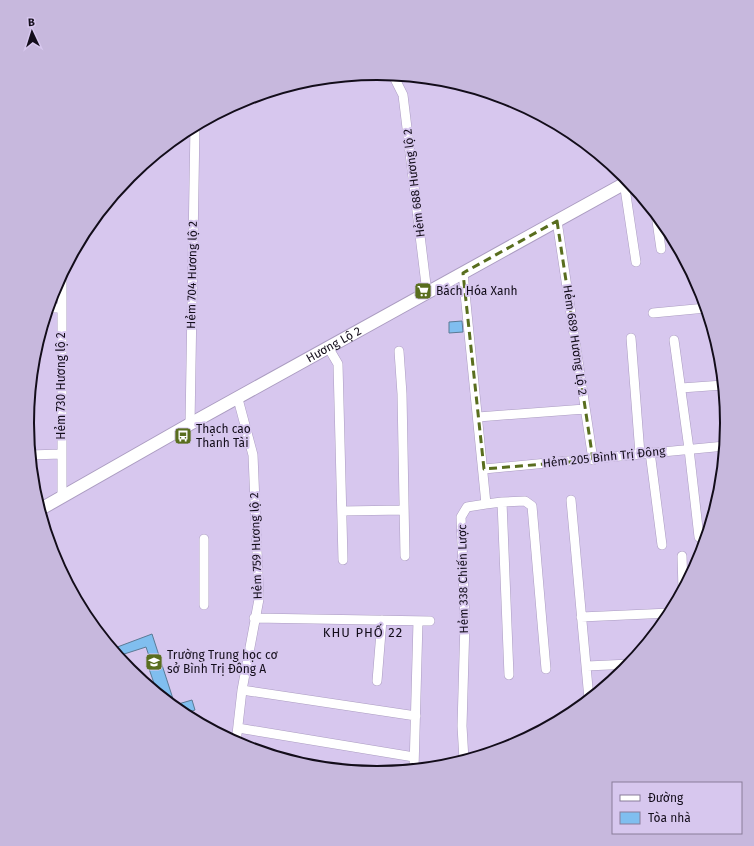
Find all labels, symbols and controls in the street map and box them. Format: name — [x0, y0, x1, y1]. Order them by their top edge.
north arrow — [12, 12, 52, 52]
text: B — [27, 16, 35, 29]
street label: Hẻm 688 Hương lộ 2 — [400, 128, 428, 238]
street label: Hẻm 704 Hương lộ 2 — [184, 221, 200, 329]
supermarket icon: Bách Hóa Xanh — [413, 281, 433, 301]
place label: Bách Hóa Xanh — [436, 284, 518, 298]
street label: Hẻm 689 Hương Lộ 2 — [560, 284, 590, 396]
street label: Hương Lộ 2 — [304, 324, 364, 365]
street label: Hẻm 730 Hương lộ 2 — [54, 332, 68, 440]
place label: Thạch cao Thanh Tài — [196, 422, 251, 450]
bus stop icon: Thạch cao Thanh Tài — [173, 426, 193, 446]
street label: Hẻm 205 Bình Trị Đông — [542, 444, 667, 470]
street label: Hẻm 759 Hương lộ 2 — [247, 492, 265, 600]
street label: Hẻm 338 Chiến Lược — [454, 524, 471, 634]
district label: KHU PHỐ 22 — [323, 623, 403, 640]
place label: Trường Trung học cơ sở Bình Trị Đông A — [167, 648, 278, 676]
school or university icon: Trường Trung học cơ sở Bình Trị Đông A — [144, 652, 164, 672]
legend — [612, 782, 742, 834]
text: Đường — [648, 791, 684, 805]
text: Tòa nhà — [648, 811, 691, 825]

